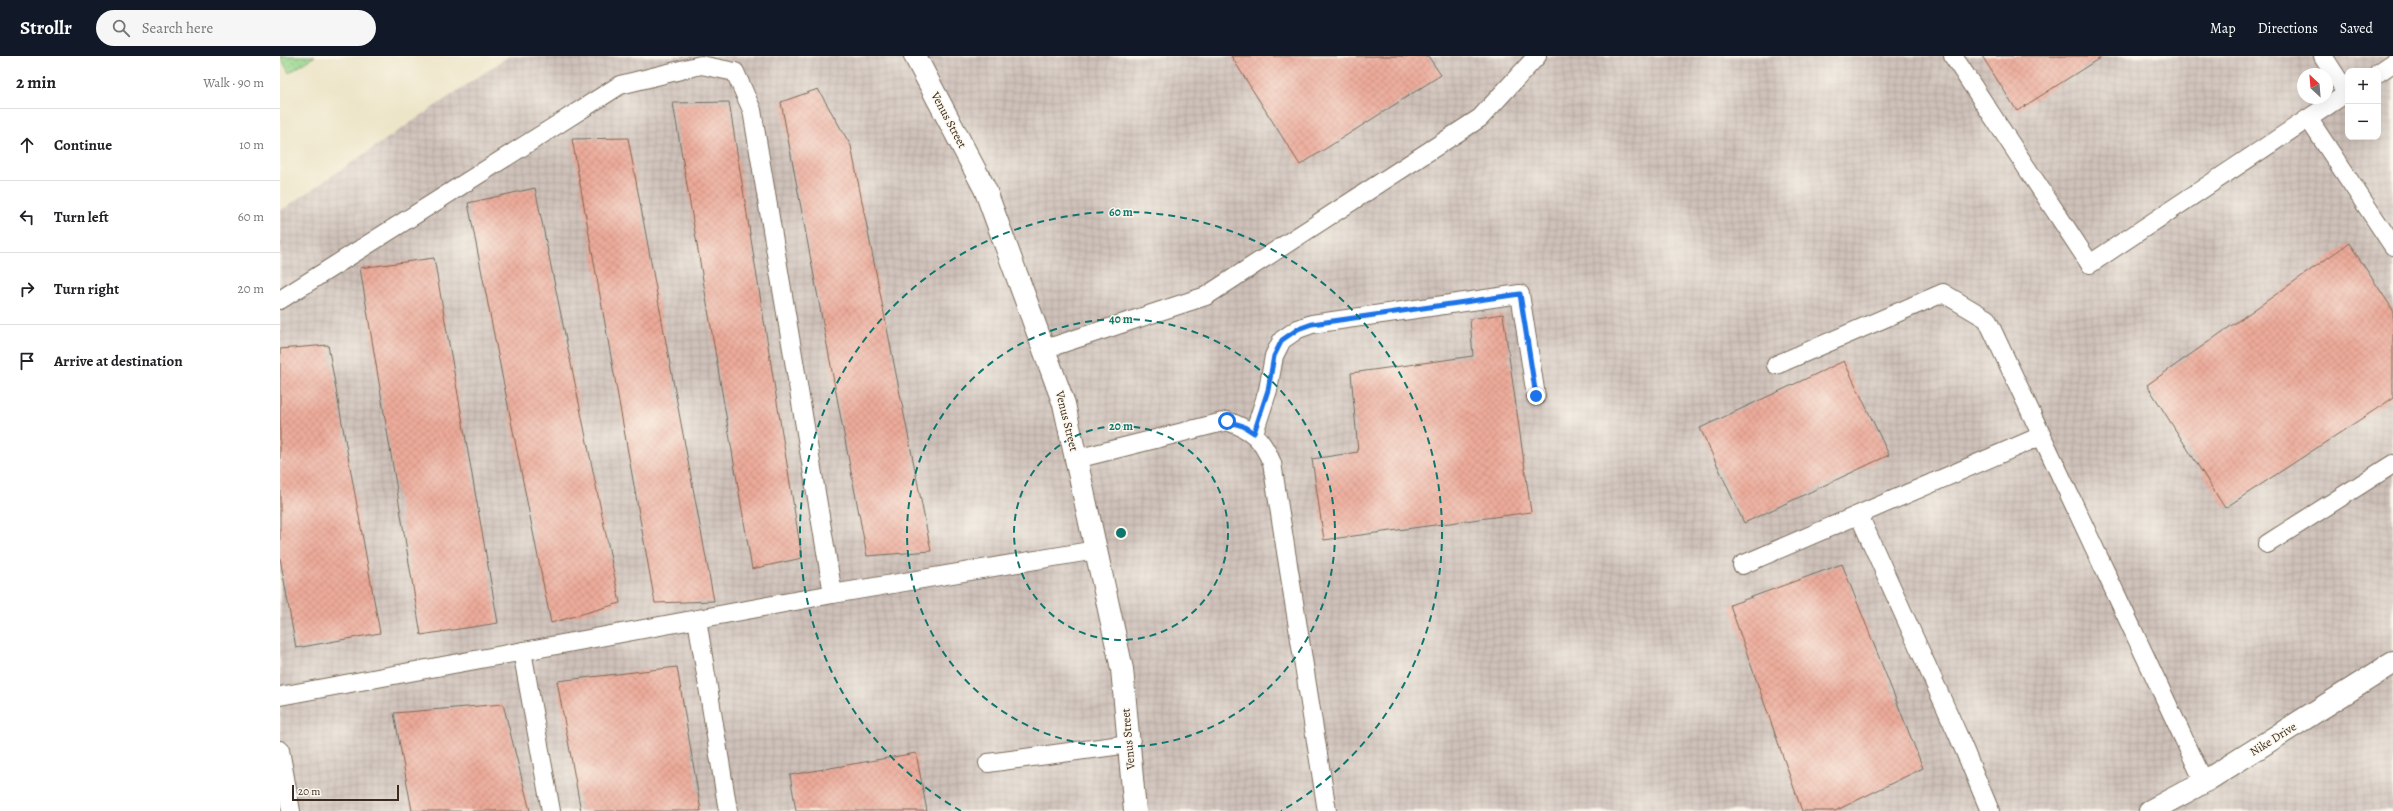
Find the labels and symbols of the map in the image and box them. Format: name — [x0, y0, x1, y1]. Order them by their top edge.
north arrow — [2297, 68, 2333, 104]
street label: Venus Street — [927, 88, 971, 151]
text: 60 m — [1109, 204, 1133, 220]
text: 40 m — [1109, 311, 1133, 327]
route end — [1527, 387, 1545, 405]
street label: Venus Street — [1052, 388, 1082, 453]
route start — [1218, 412, 1236, 430]
text: 20 m — [1109, 418, 1133, 434]
centre of rings — [1114, 526, 1128, 540]
street label: Venus Street — [1117, 708, 1139, 771]
street label: Nike Drive — [2247, 718, 2299, 760]
scale bar — [292, 783, 399, 802]

